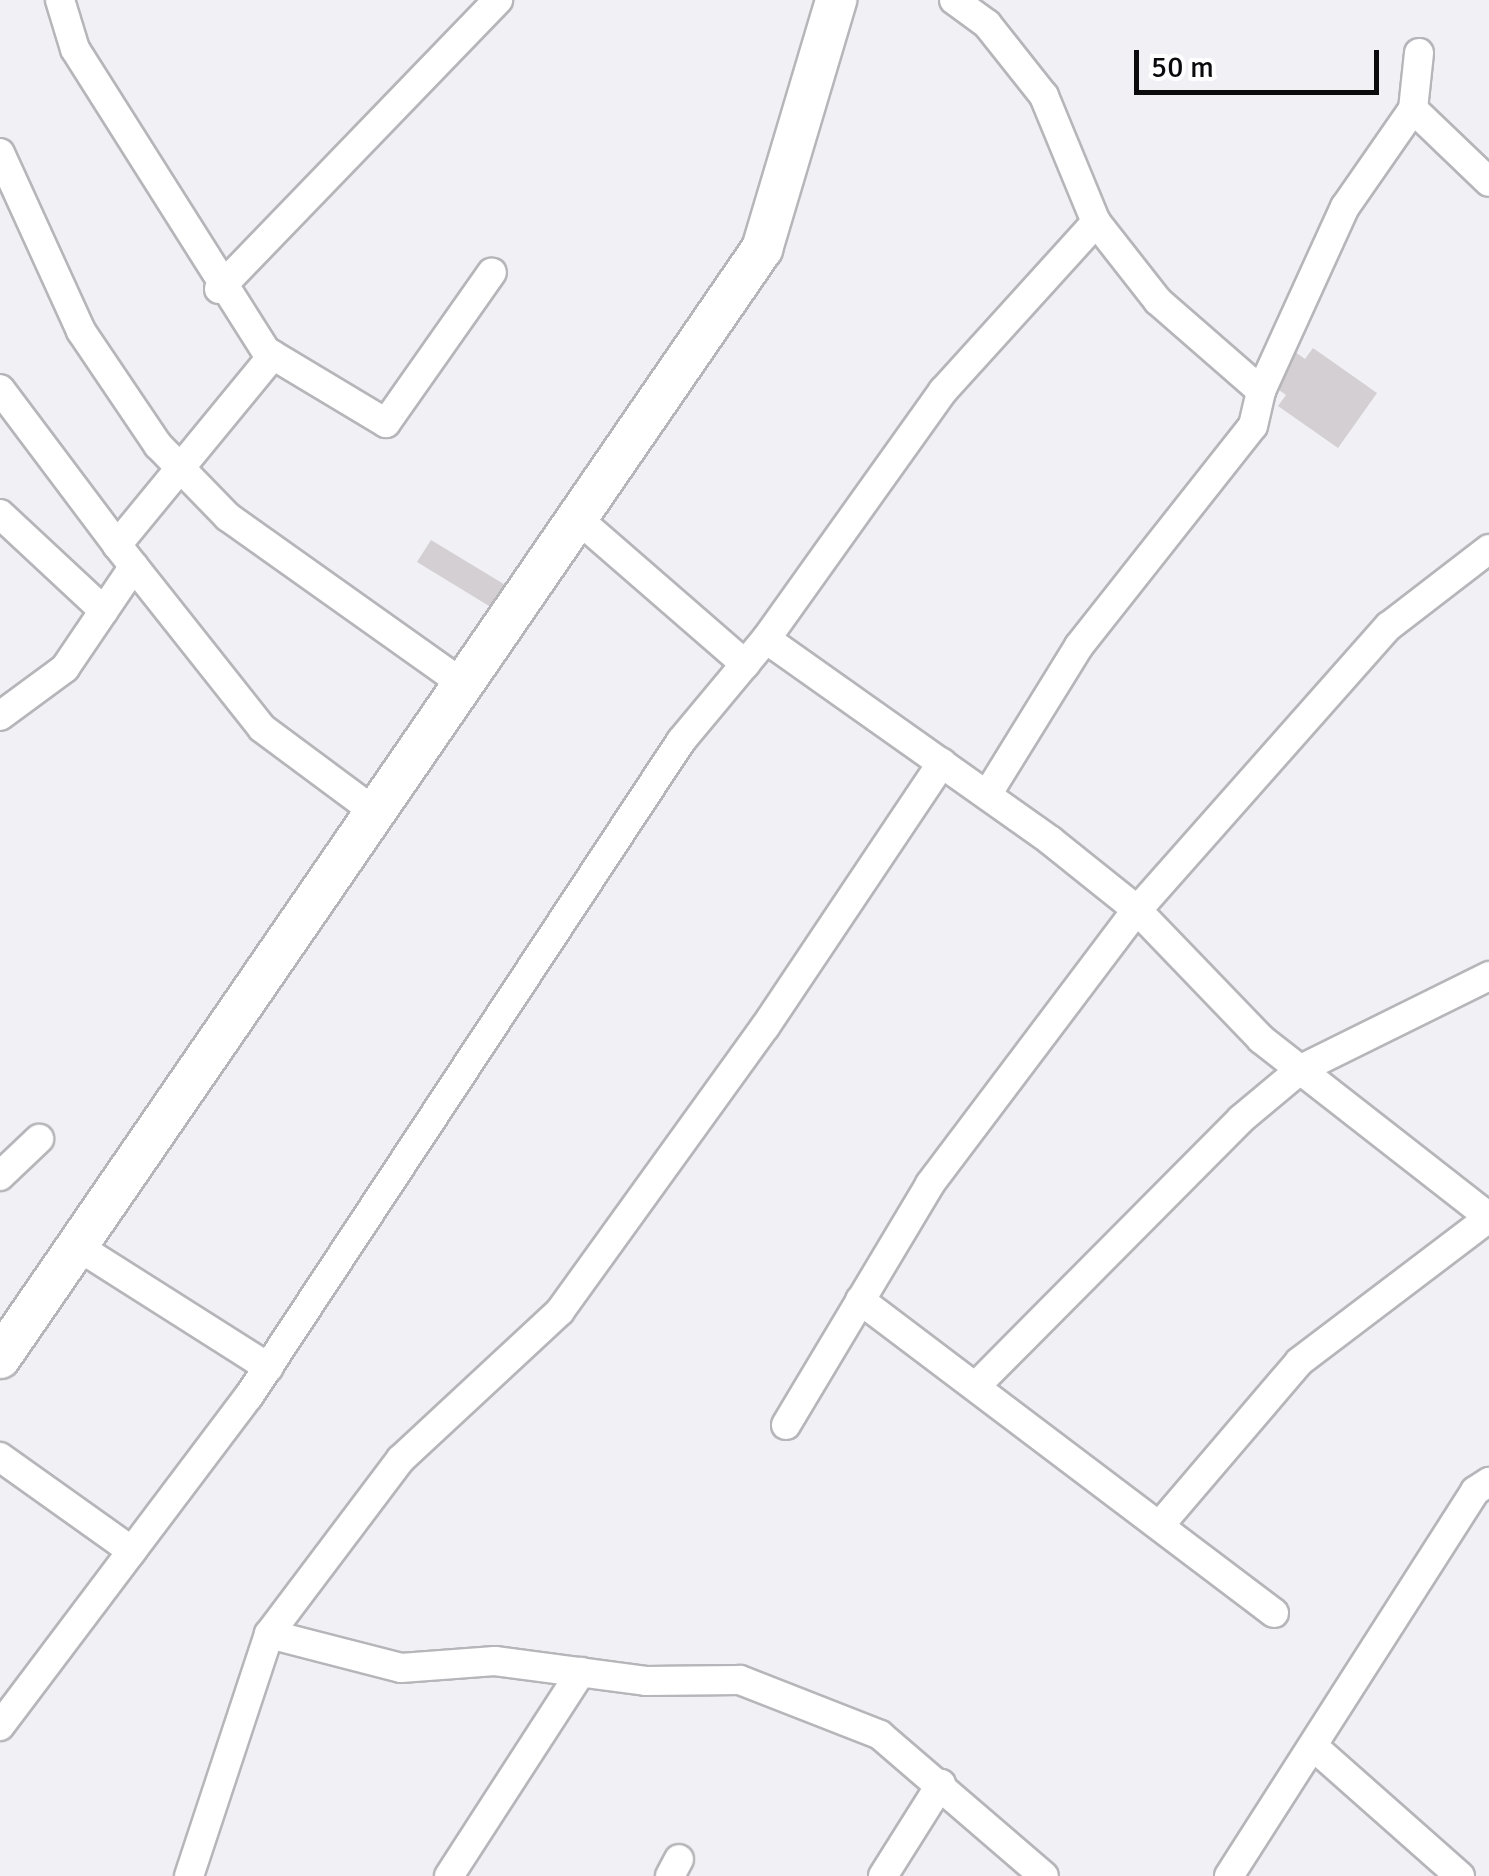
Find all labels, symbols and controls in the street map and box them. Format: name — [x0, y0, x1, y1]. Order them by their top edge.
scale bar — [1139, 30, 1384, 92]
text: 50 m — [1151, 49, 1214, 86]

